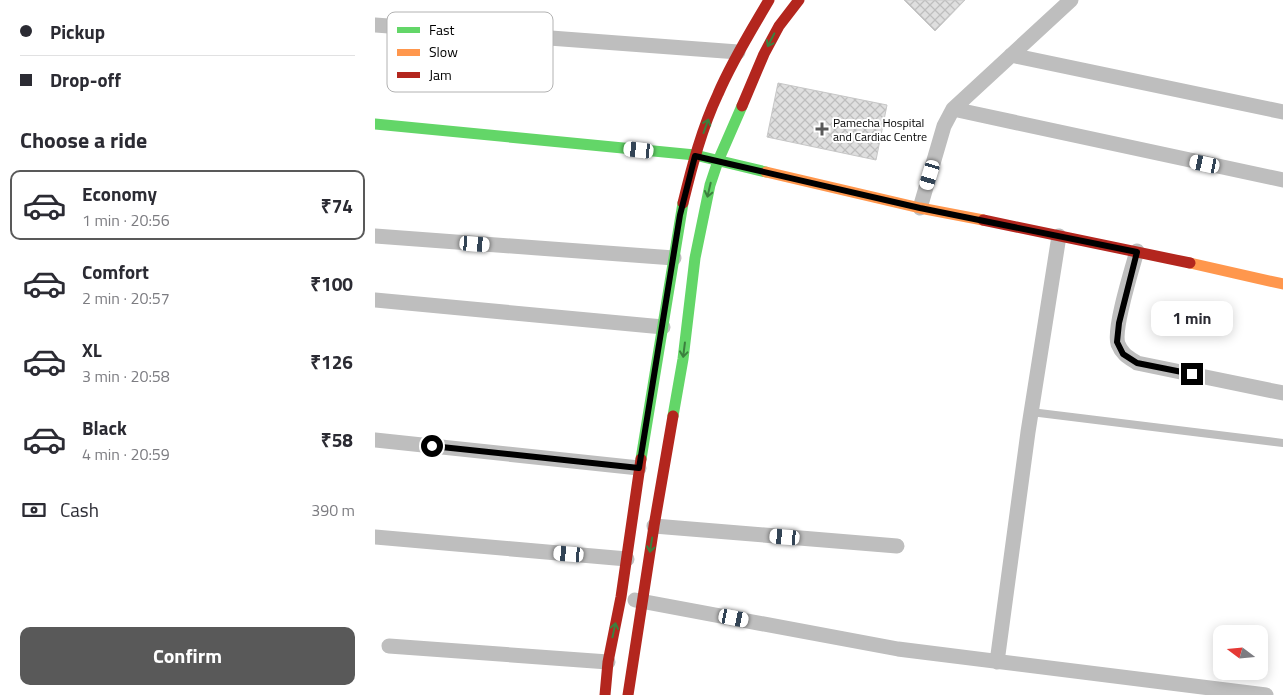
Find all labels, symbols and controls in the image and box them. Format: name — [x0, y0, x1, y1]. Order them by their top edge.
legend — [387, 12, 553, 92]
text: Pickup — [50, 17, 105, 46]
text: Fast — [429, 19, 454, 40]
one-way arrow — [766, 32, 775, 47]
text: Slow — [429, 41, 458, 62]
text: Jam — [429, 64, 452, 85]
text: Drop-off — [50, 65, 121, 94]
place label: Pamecha Hospital and Cardiac Centre — [833, 113, 927, 146]
one-way arrow — [702, 119, 711, 134]
marker: Pamecha Hospital and Cardiac Centre — [815, 122, 829, 136]
text: Choose a ride — [20, 123, 147, 157]
car — [623, 141, 654, 159]
car — [1188, 154, 1221, 174]
car — [918, 158, 941, 192]
text: Economy — [82, 179, 157, 208]
one-way arrow — [704, 182, 714, 198]
icon: car — [22, 183, 67, 228]
text: ₹74 — [321, 191, 353, 220]
text: 1 min · 20:56 — [82, 208, 170, 232]
car — [459, 235, 490, 253]
text: Comfort — [82, 257, 149, 286]
icon: car — [22, 261, 67, 306]
text: ₹100 — [310, 269, 353, 298]
text: 2 min · 20:57 — [82, 286, 170, 310]
callout: 1 min — [1151, 302, 1233, 336]
text: 1 min — [1173, 306, 1211, 330]
text: XL — [82, 335, 102, 364]
icon: car — [22, 339, 67, 384]
one-way arrow — [679, 342, 689, 358]
text: ₹126 — [310, 347, 353, 376]
route end — [1181, 363, 1203, 385]
text: 3 min · 20:58 — [82, 364, 170, 388]
text: Black — [82, 413, 127, 442]
icon: car — [22, 417, 67, 462]
text: ₹58 — [321, 425, 353, 454]
route start — [421, 435, 443, 457]
text: 4 min · 20:59 — [82, 442, 170, 466]
text: Cash — [60, 495, 99, 524]
icon: cash — [20, 496, 48, 524]
text: 390 m — [311, 498, 355, 522]
car — [769, 528, 800, 546]
one-way arrow — [646, 537, 656, 553]
car — [553, 545, 584, 563]
car — [717, 608, 750, 628]
one-way arrow — [610, 622, 620, 638]
north arrow — [1213, 625, 1267, 680]
map controls — [1213, 625, 1268, 680]
button: Confirm — [20, 627, 355, 685]

